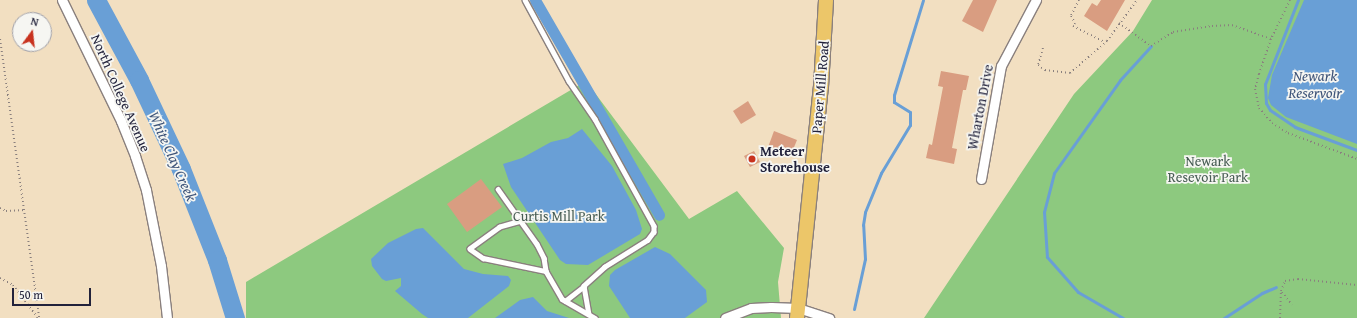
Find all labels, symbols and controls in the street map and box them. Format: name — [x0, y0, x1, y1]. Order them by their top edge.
north arrow — [12, 12, 52, 52]
text: N — [29, 13, 40, 30]
street label: North College Avenue — [88, 32, 154, 154]
street label: Paper Mill Road — [808, 40, 832, 134]
street label: Wharton Drive — [963, 63, 997, 151]
water label: Newark Reservoir — [1288, 66, 1342, 101]
water label: White Clay Creek — [145, 108, 201, 204]
place label: Meteer Storehouse — [760, 143, 830, 176]
park label: Newark Resevoir Park — [1168, 153, 1248, 186]
marker: Meteer Storehouse — [747, 154, 757, 164]
park label: Curtis Mill Park — [513, 208, 605, 224]
scale bar — [14, 280, 93, 306]
text: 50 m — [19, 286, 43, 303]

